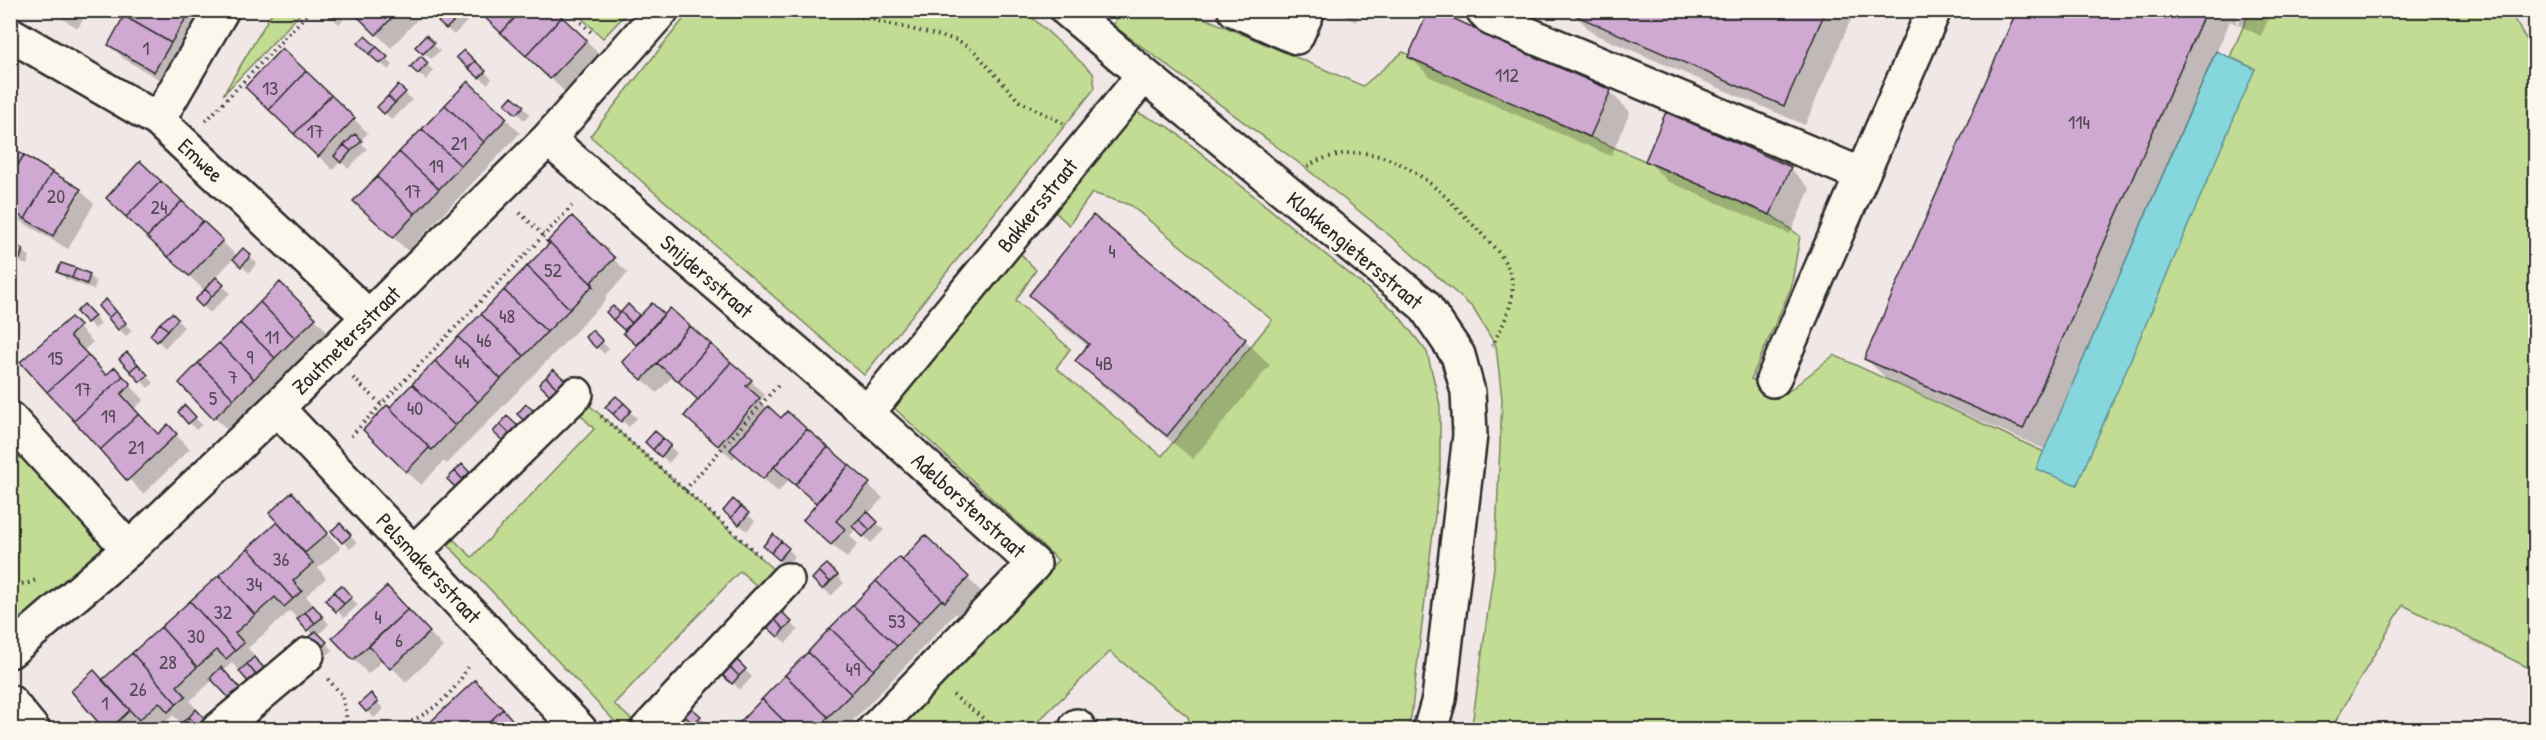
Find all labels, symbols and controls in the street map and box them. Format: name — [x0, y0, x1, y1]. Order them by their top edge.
house number: 1 — [142, 34, 150, 61]
house number: 112 — [1495, 61, 1520, 88]
house number: 13 — [262, 74, 278, 101]
house number: 114 — [2068, 108, 2090, 135]
house number: 17 — [306, 117, 324, 144]
house number: 21 — [451, 129, 467, 156]
street label: Emwee — [172, 131, 231, 189]
street label: Bakkersstraat — [990, 151, 1085, 258]
house number: 19 — [429, 152, 443, 179]
house number: 17 — [404, 177, 422, 204]
house number: 20 — [47, 182, 65, 209]
street label: Klokkengietersstraat — [1281, 184, 1430, 316]
house number: 24 — [151, 193, 167, 220]
street label: Snijdersstraat — [654, 227, 760, 325]
house number: 4 — [1108, 237, 1116, 264]
house number: 52 — [544, 256, 563, 283]
street label: Zoutmetersstraat — [285, 279, 407, 401]
house number: 48 — [499, 302, 515, 329]
house number: 11 — [265, 323, 279, 350]
house number: 46 — [476, 326, 492, 353]
house number: 9 — [246, 343, 254, 370]
house number: 15 — [47, 344, 63, 371]
house number: 44 — [455, 347, 470, 374]
house number: 4B — [1095, 349, 1113, 376]
house number: 7 — [228, 363, 238, 390]
house number: 17 — [74, 375, 92, 402]
house number: 5 — [209, 384, 218, 411]
house number: 40 — [407, 394, 423, 421]
house number: 19 — [101, 402, 115, 429]
house number: 21 — [128, 433, 144, 460]
street label: Adelborstenstraat — [905, 446, 1033, 565]
street label: Pelsmakersstraat — [370, 506, 488, 630]
house number: 36 — [273, 545, 289, 572]
house number: 34 — [246, 570, 262, 597]
house number: 32 — [214, 598, 233, 625]
house number: 4 — [374, 603, 382, 630]
house number: 53 — [888, 607, 906, 634]
house number: 30 — [187, 622, 205, 649]
house number: 6 — [395, 626, 403, 653]
house number: 28 — [159, 648, 177, 675]
house number: 49 — [846, 655, 860, 682]
house number: 26 — [129, 675, 147, 702]
house number: 1 — [101, 689, 109, 716]

